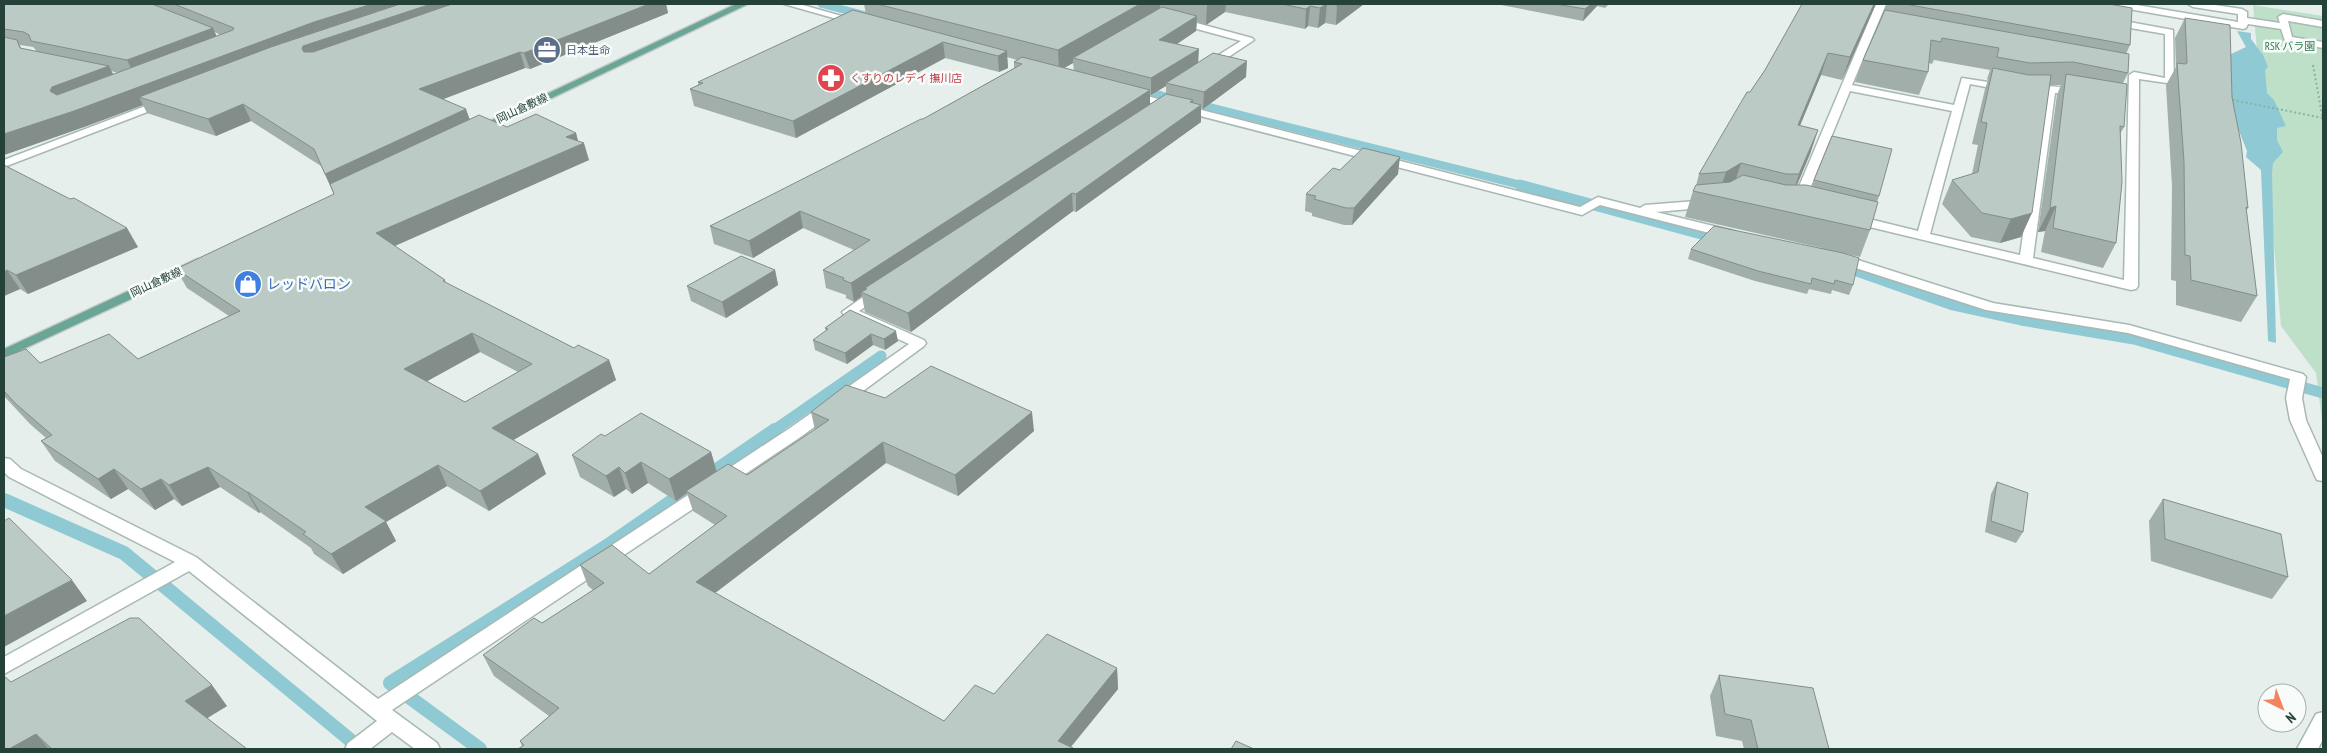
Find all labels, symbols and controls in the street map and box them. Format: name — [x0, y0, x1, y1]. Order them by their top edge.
office icon: 日本生命 — [532, 35, 562, 65]
park label: RSK バラ園 — [2265, 39, 2315, 53]
place label: 日本生命 — [566, 43, 610, 57]
pharmacy icon: くすりのレデイ 撫川店 — [816, 63, 846, 93]
place label: くすりのレデイ 撫川店 — [850, 71, 962, 85]
street label: 岡山倉敷線 — [494, 90, 550, 126]
street label: 岡山倉敷線 — [128, 264, 184, 300]
shop icon: レッドバロン — [233, 269, 263, 299]
place label: レッドバロン — [267, 275, 351, 293]
north arrow — [2257, 683, 2307, 733]
text: N — [2282, 708, 2300, 727]

